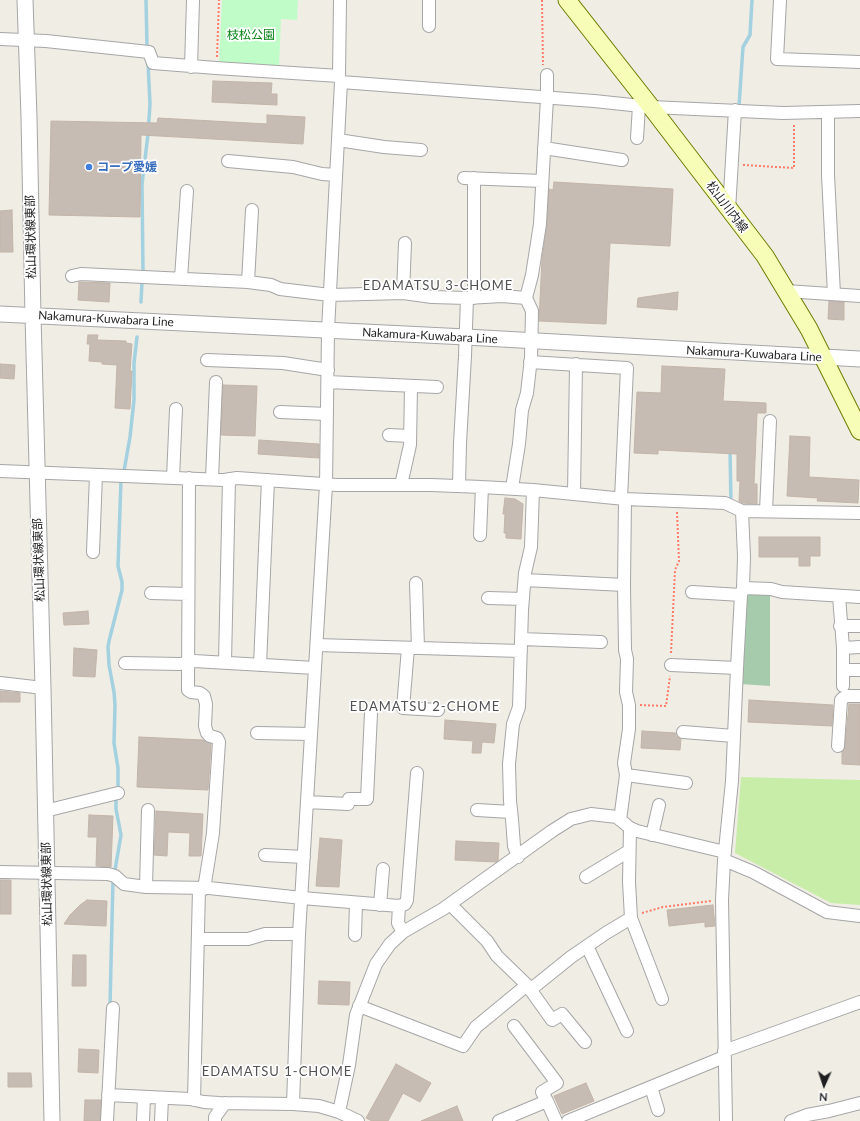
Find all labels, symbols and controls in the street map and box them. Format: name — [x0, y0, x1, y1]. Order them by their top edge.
park label: 枝松公園 — [227, 28, 275, 42]
place label: コープ愛媛 — [97, 160, 157, 174]
marker: コープ愛媛 — [84, 162, 94, 172]
street label: 松山川内線 — [703, 179, 751, 235]
street label: 松山環状線東部 — [23, 195, 39, 279]
district label: EDAMATSU 3-CHOME — [363, 278, 513, 294]
street label: Nakamura-Kuwabara Line — [38, 308, 174, 330]
street label: Nakamura-Kuwabara Line — [362, 325, 498, 347]
street label: Nakamura-Kuwabara Line — [686, 343, 822, 365]
street label: 松山環状線東部 — [30, 518, 48, 602]
district label: EDAMATSU 2-CHOME — [350, 699, 500, 715]
street label: 松山環状線東部 — [39, 842, 55, 926]
district label: EDAMATSU 1-CHOME — [202, 1064, 352, 1080]
north arrow — [804, 1065, 844, 1105]
text: N — [819, 1091, 828, 1104]

